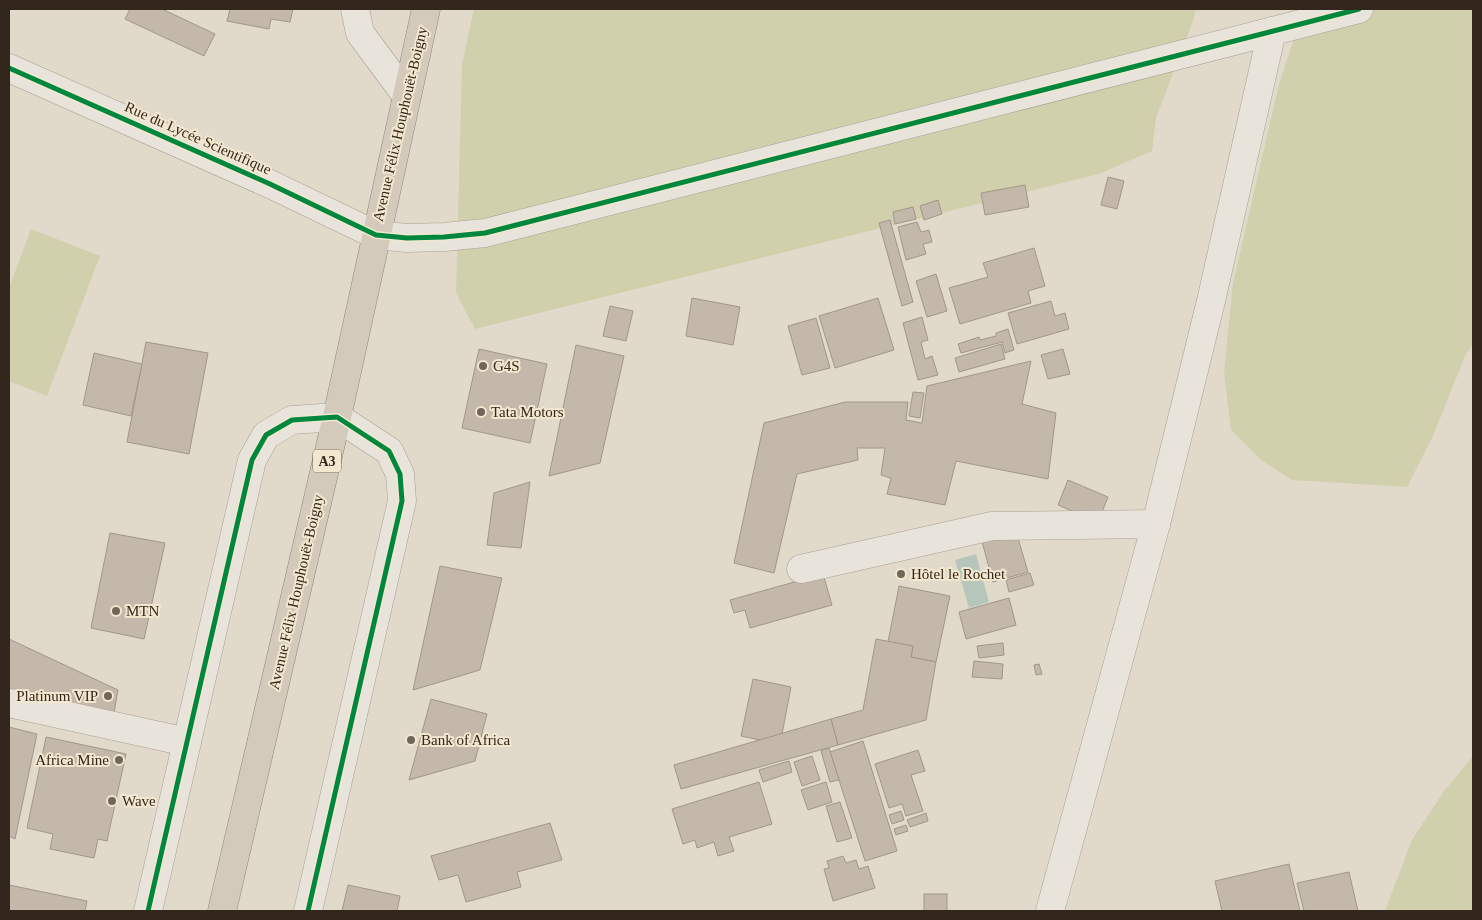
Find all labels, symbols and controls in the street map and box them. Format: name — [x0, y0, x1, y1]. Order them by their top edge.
street label: Avenue Félix Houphouët-Boigny — [370, 24, 430, 223]
street label: Rue du Lycée Scientifique — [122, 98, 274, 178]
place label: G4S — [493, 358, 520, 374]
marker: G4S — [477, 360, 489, 372]
place label: Tata Motors — [491, 404, 564, 420]
marker: Tata Motors — [475, 406, 487, 418]
road number: A3 — [313, 450, 341, 472]
street label: Avenue Félix Houphouët-Boigny — [266, 492, 326, 691]
place label: Hôtel le Rochet — [911, 566, 1006, 582]
marker: Hôtel le Rochet — [895, 568, 907, 580]
place label: MTN — [126, 603, 160, 619]
marker: MTN — [110, 605, 122, 617]
place label: Platinum VIP — [16, 688, 98, 704]
marker: Platinum VIP — [102, 690, 114, 702]
place label: Bank of Africa — [421, 732, 510, 748]
marker: Bank of Africa — [405, 734, 417, 746]
place label: Africa Mine — [35, 752, 109, 768]
marker: Africa Mine — [113, 754, 125, 766]
place label: Wave — [122, 793, 156, 809]
marker: Wave — [106, 795, 118, 807]

